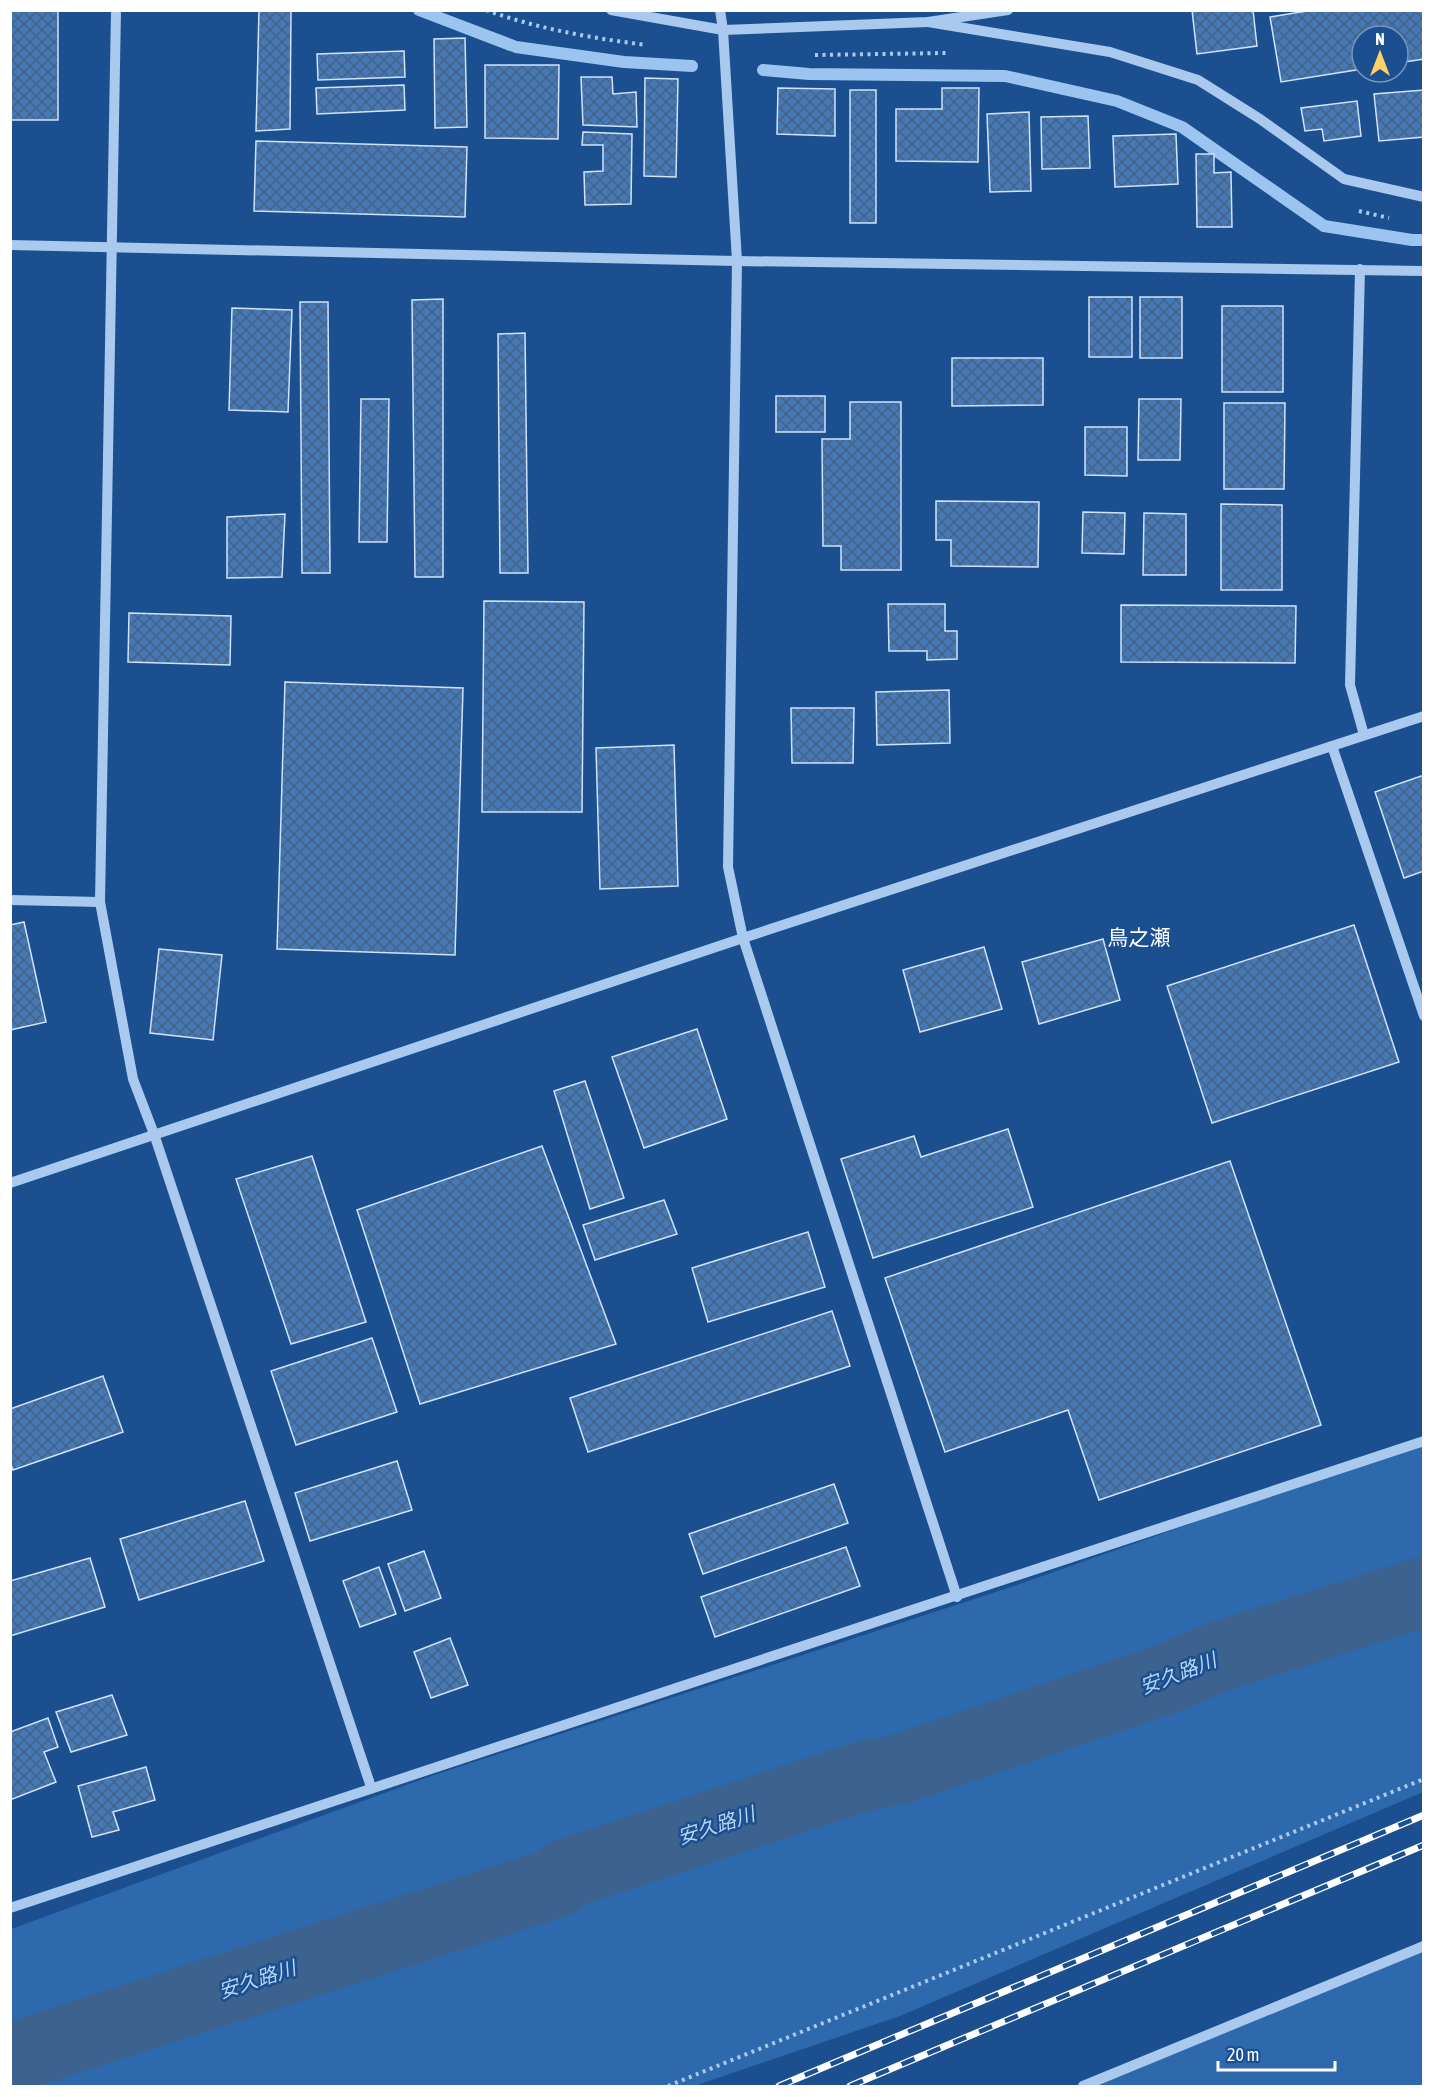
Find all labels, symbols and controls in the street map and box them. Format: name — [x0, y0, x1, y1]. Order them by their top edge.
north arrow — [1350, 24, 1410, 84]
text: N — [1375, 30, 1385, 48]
district label: 鳥之瀬 — [1108, 925, 1171, 949]
water label: 安久路川 — [1137, 1647, 1221, 1698]
water label: 安久路川 — [674, 1801, 759, 1848]
water label: 安久路川 — [215, 1955, 300, 2002]
scale bar — [1218, 2034, 1335, 2072]
text: 20 m — [1227, 2044, 1259, 2065]

